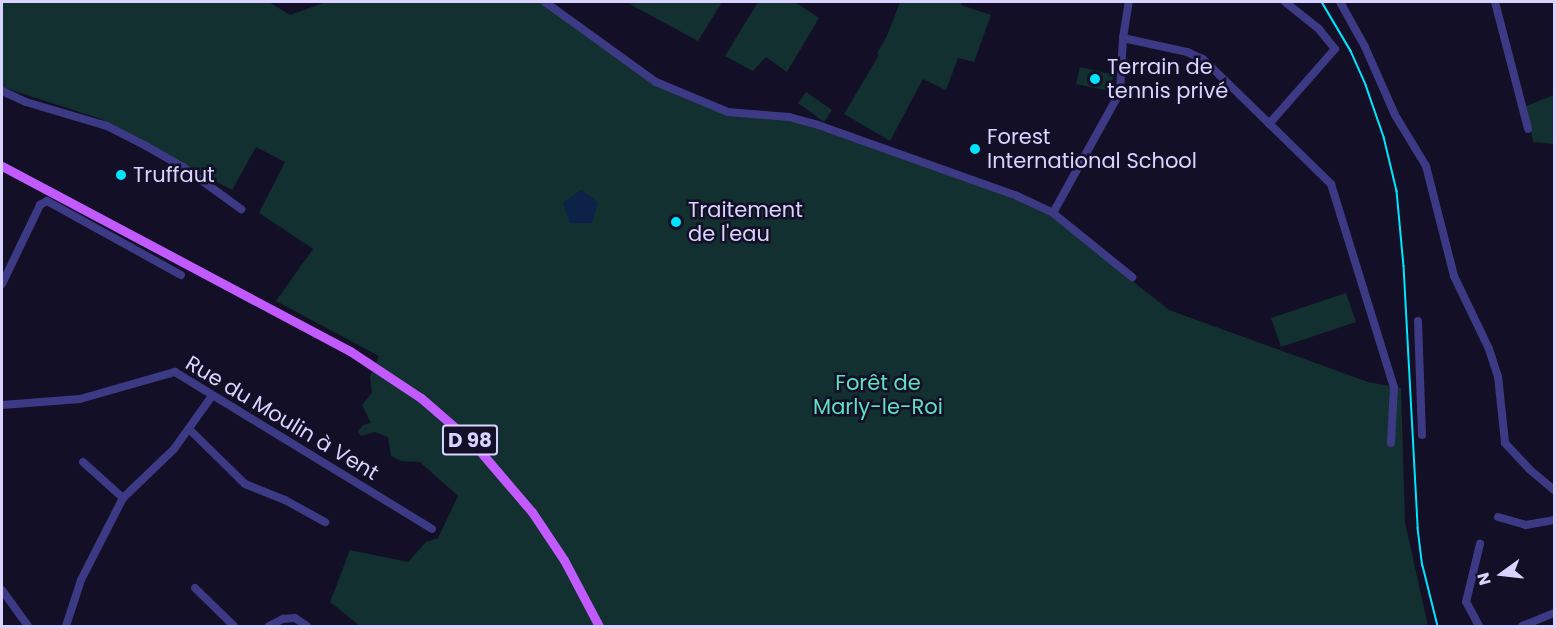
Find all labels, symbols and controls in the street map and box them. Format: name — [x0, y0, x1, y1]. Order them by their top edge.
place label: Terrain de tennis privé — [1107, 54, 1228, 104]
marker: Terrain de tennis privé — [1088, 72, 1102, 86]
place label: Forest International School — [987, 124, 1197, 174]
marker: Forest International School — [968, 142, 982, 156]
place label: Truffaut — [133, 162, 215, 188]
marker: Truffaut — [114, 168, 128, 182]
place label: Traitement de l'eau — [688, 197, 803, 247]
marker: Traitement de l'eau — [669, 215, 683, 229]
street label: Rue du Moulin à Vent — [181, 350, 383, 486]
park label: Forêt de Marly-le-Roi — [813, 370, 943, 420]
road number: D 98 — [442, 423, 498, 457]
north arrow — [1472, 544, 1532, 604]
text: N — [1471, 570, 1497, 588]

